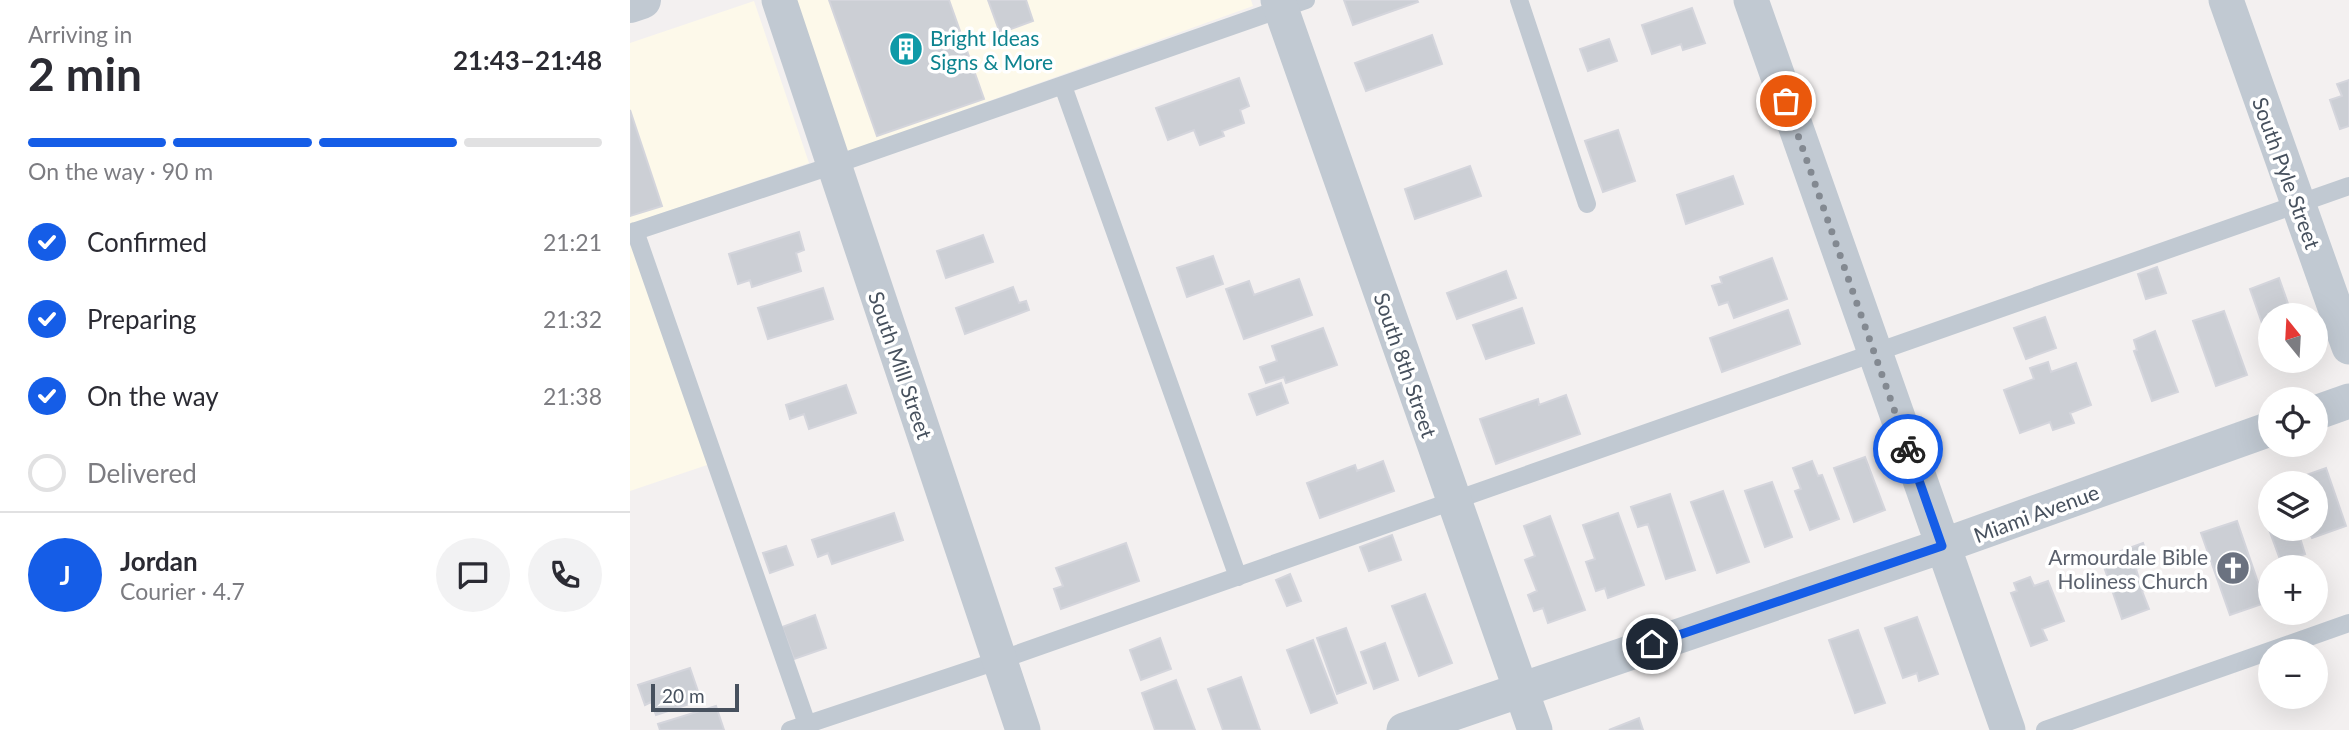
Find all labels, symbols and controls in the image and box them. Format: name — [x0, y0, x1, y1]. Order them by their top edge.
text: Arriving in — [28, 20, 132, 48]
place label: Bright Ideas Signs & More — [930, 25, 1053, 74]
building icon: Bright Ideas Signs & More — [887, 30, 925, 68]
text: 21:43–21:48 — [453, 44, 602, 76]
text: 2 min — [28, 46, 142, 101]
pin — [1756, 71, 1816, 131]
icon: bag — [1767, 82, 1805, 120]
street label: South Pyle Street — [2248, 94, 2326, 253]
text: On the way · 90 m — [28, 157, 213, 185]
icon: check — [28, 223, 66, 261]
text: Confirmed — [87, 226, 207, 258]
text: 21:21 — [543, 228, 602, 256]
street label: South Mill Street — [864, 288, 938, 443]
street label: South 8th Street — [1369, 289, 1443, 441]
icon: check — [28, 300, 66, 338]
text: Preparing — [87, 303, 196, 335]
north arrow — [2258, 303, 2328, 373]
map controls — [2258, 303, 2328, 709]
text: 21:32 — [543, 305, 602, 333]
icon: check — [28, 377, 66, 415]
text: On the way — [87, 380, 219, 412]
text: 21:38 — [543, 382, 602, 410]
button: locate — [2258, 387, 2328, 457]
courier — [1873, 414, 1943, 484]
icon: bike — [1889, 430, 1927, 468]
text: Delivered — [87, 457, 197, 489]
button: layers — [2258, 471, 2328, 541]
street label: Miami Avenue — [1970, 479, 2102, 547]
button: chat — [436, 538, 510, 612]
button: phone — [528, 538, 602, 612]
place label: Armourdale Bible Holiness Church — [2048, 544, 2208, 593]
text: Jordan — [120, 545, 198, 577]
church icon: Armourdale Bible Holiness Church — [2214, 549, 2252, 587]
button: + — [2258, 555, 2328, 625]
text: J — [59, 559, 71, 591]
text: Courier · 4.7 — [120, 577, 245, 605]
pin — [1622, 614, 1682, 674]
icon: home — [1633, 625, 1671, 663]
button: − — [2258, 639, 2328, 709]
scale bar — [651, 681, 738, 713]
text: 20 m — [662, 684, 705, 707]

